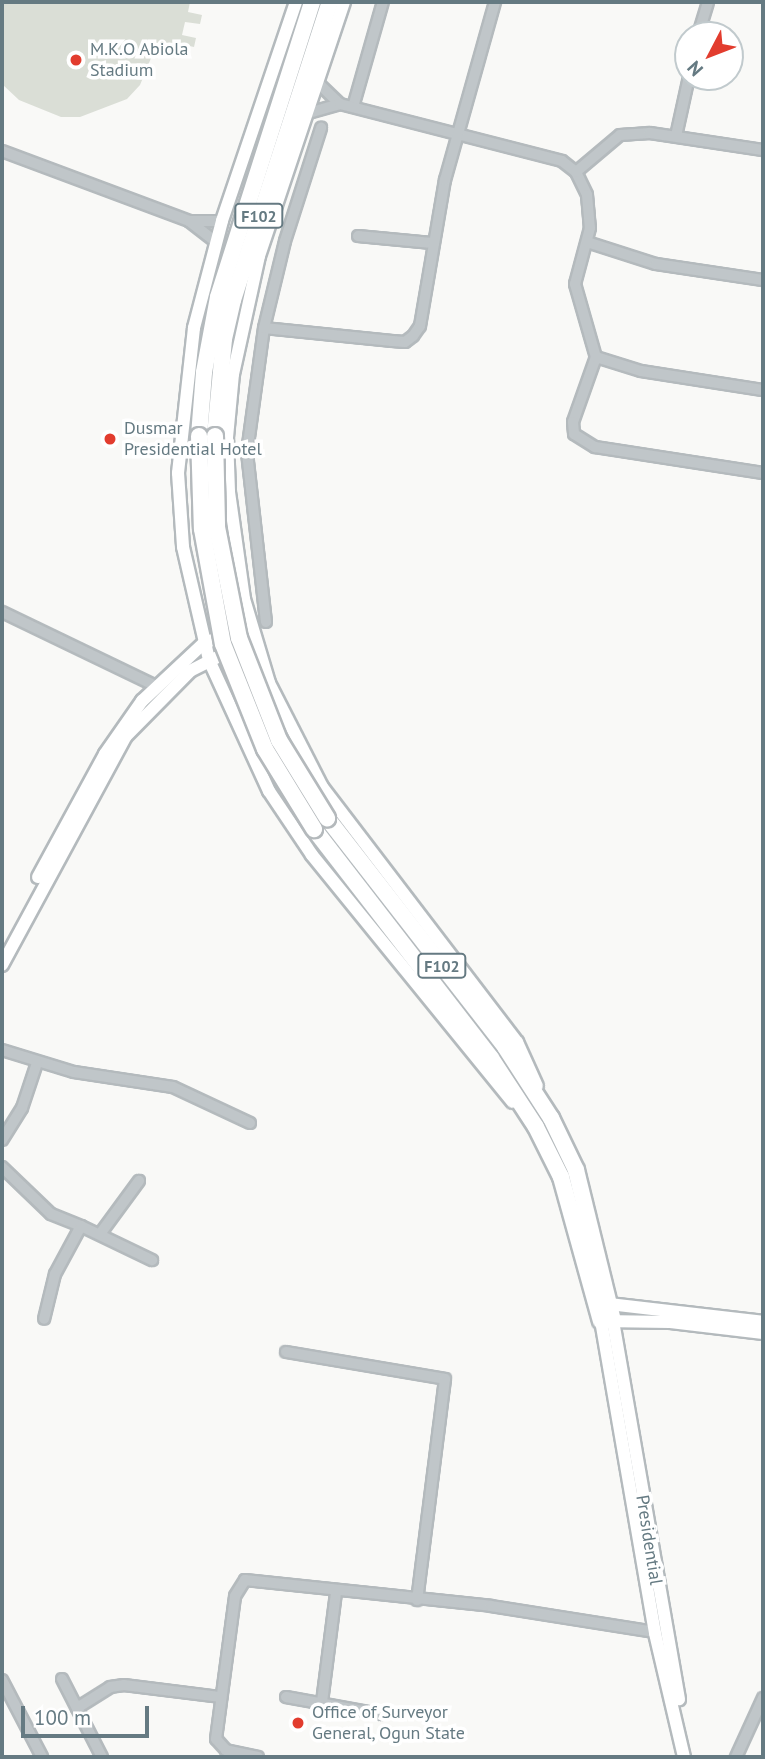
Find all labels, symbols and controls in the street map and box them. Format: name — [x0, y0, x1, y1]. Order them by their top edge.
north arrow — [674, 21, 744, 91]
place label: M.K.O Abiola Stadium — [90, 39, 189, 82]
marker: M.K.O Abiola Stadium — [68, 52, 84, 68]
text: N — [682, 56, 708, 81]
road number: F102 — [233, 204, 285, 229]
place label: Dusmar Presidential Hotel — [124, 418, 262, 460]
marker: Dusmar Presidential Hotel — [102, 431, 118, 447]
road number: F102 — [416, 954, 468, 978]
street label: Presidential — [631, 1493, 667, 1587]
scale bar — [24, 1692, 152, 1736]
place label: Office of Surveyor General, Ogun State — [312, 1702, 466, 1744]
text: 100 m — [34, 1704, 91, 1731]
marker: Office of Surveyor General, Ogun State — [290, 1715, 306, 1731]

